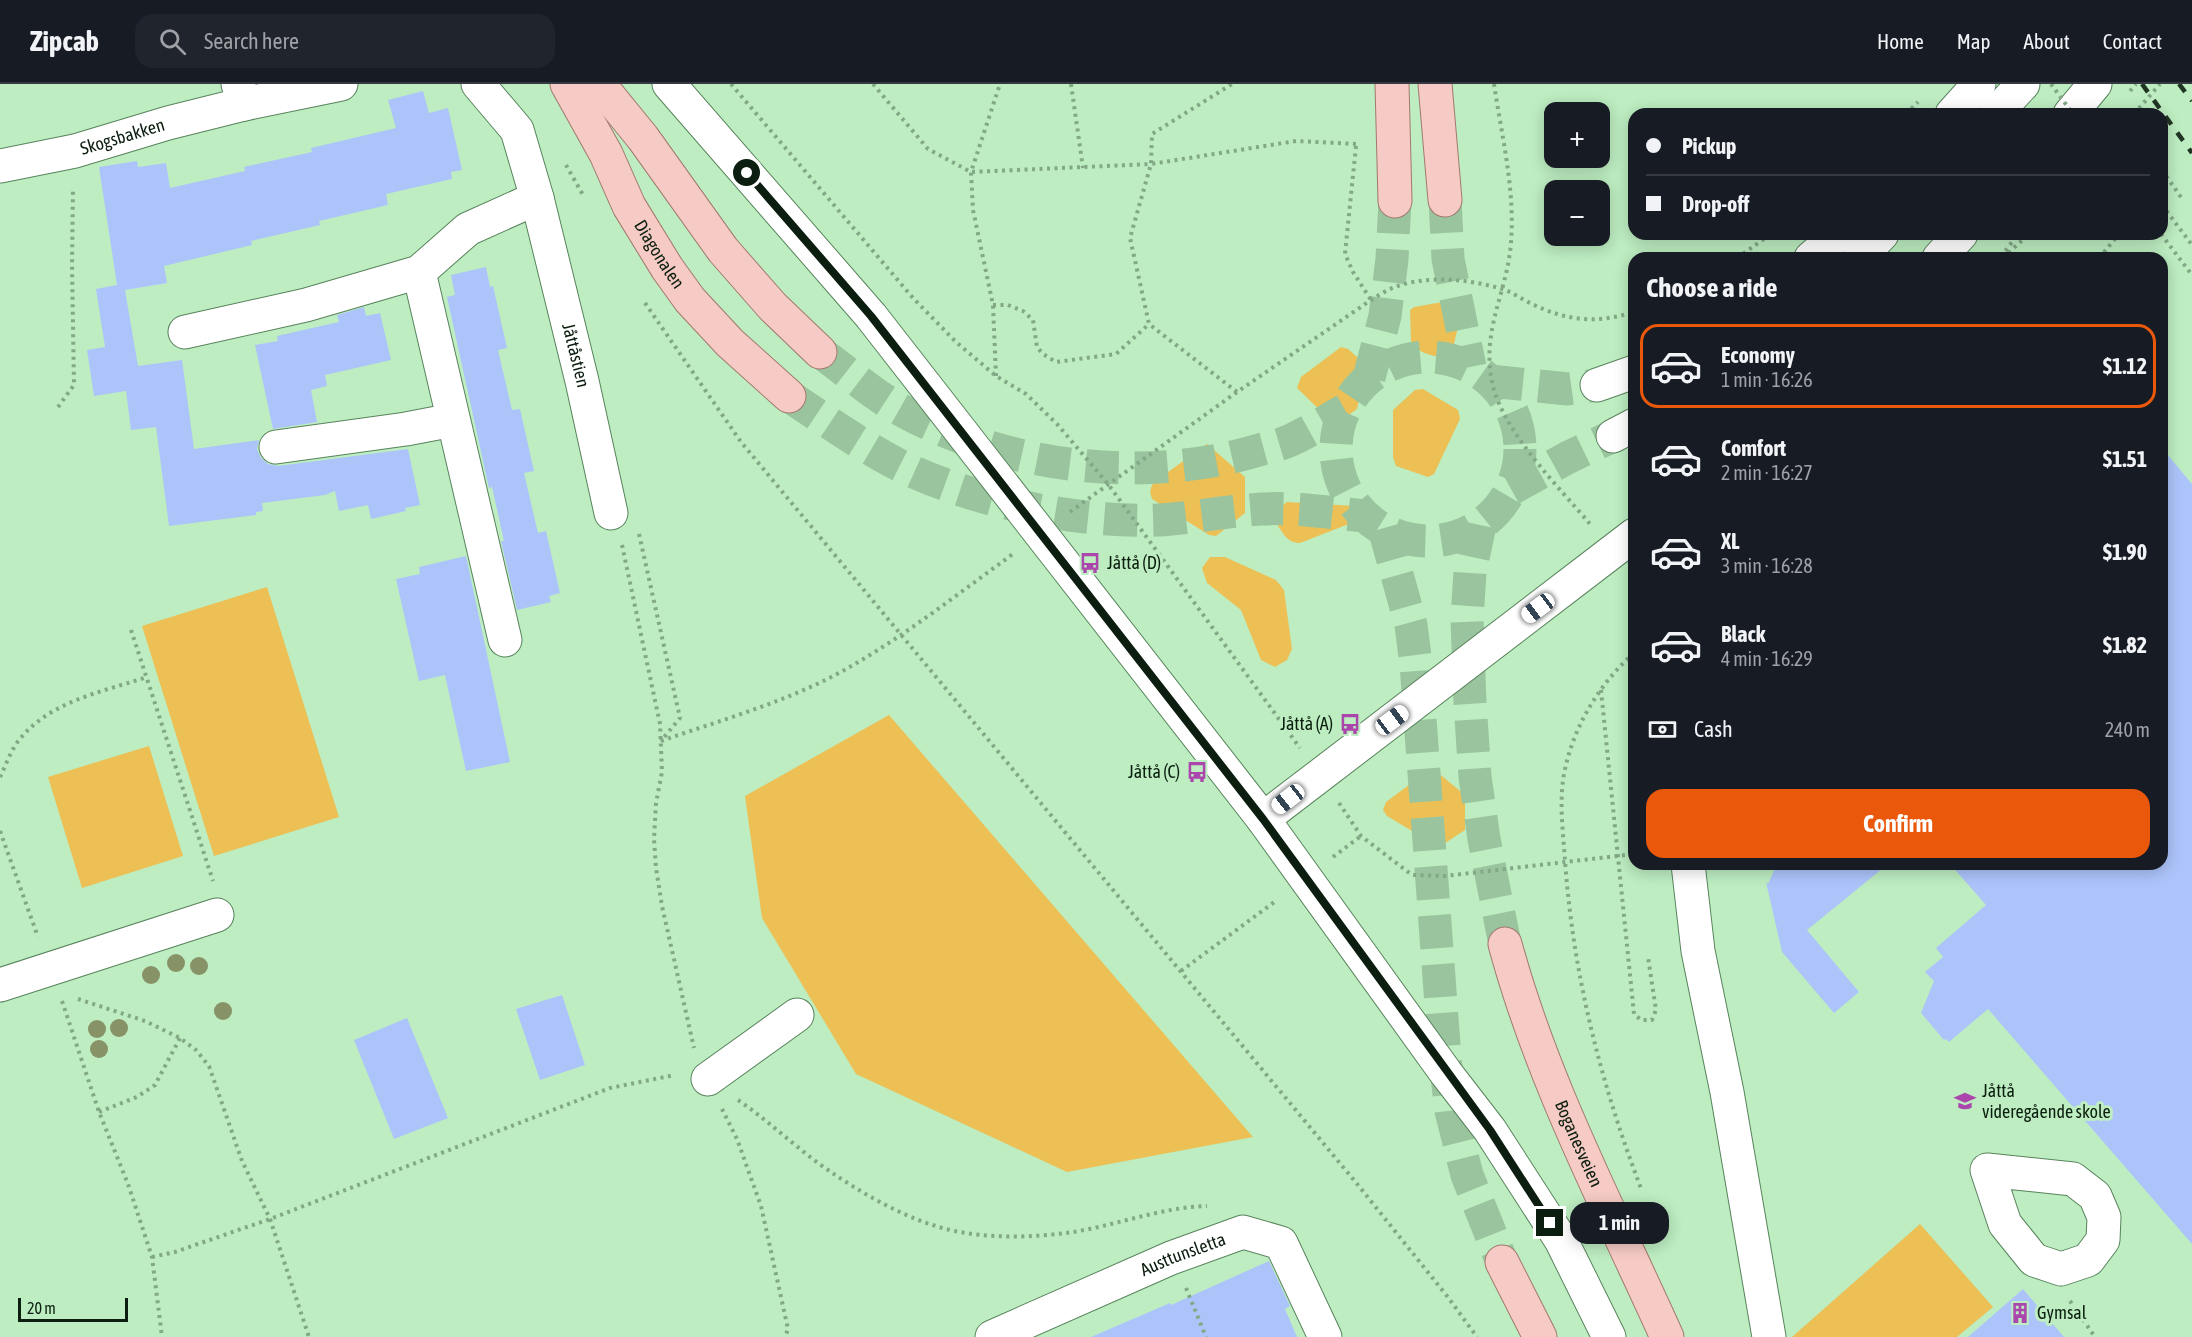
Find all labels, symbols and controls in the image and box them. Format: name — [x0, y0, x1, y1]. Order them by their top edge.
search box — [135, 14, 555, 68]
text: Zipcab — [30, 25, 99, 57]
icon: search — [156, 25, 189, 58]
text: Search here — [204, 28, 299, 54]
text: Home — [1877, 29, 1924, 53]
text: Map — [1957, 29, 1991, 53]
text: About — [2024, 29, 2070, 53]
text: Contact — [2103, 29, 2162, 53]
map controls — [1544, 102, 1610, 246]
button: + — [1544, 102, 1610, 168]
street label: Skogsbakken — [78, 114, 167, 159]
text: Pickup — [1682, 133, 1737, 159]
route start — [733, 159, 760, 186]
button: − — [1544, 180, 1610, 246]
text: Drop-off — [1682, 191, 1749, 217]
street label: Diagonalen — [630, 216, 689, 292]
text: Choose a ride — [1646, 272, 1778, 303]
street label: Jåttåstien — [558, 321, 594, 389]
icon: car — [1649, 339, 1703, 393]
text: Economy — [1721, 342, 1795, 368]
text: $1.12 — [2103, 353, 2147, 379]
text: 1 min · 16:26 — [1721, 368, 1813, 391]
icon: car — [1649, 432, 1703, 486]
text: Comfort — [1721, 435, 1786, 461]
text: $1.51 — [2103, 446, 2147, 472]
text: 2 min · 16:27 — [1721, 461, 1813, 484]
icon: car — [1649, 525, 1703, 579]
text: XL — [1721, 528, 1739, 554]
text: $1.90 — [2103, 539, 2147, 565]
bus stop icon: Jåttå (D) — [1078, 551, 1102, 575]
place label: Jåttå (D) — [1107, 552, 1161, 573]
text: 3 min · 16:28 — [1721, 554, 1813, 577]
car — [1518, 590, 1558, 626]
icon: car — [1649, 618, 1703, 672]
text: Black — [1721, 621, 1765, 647]
text: $1.82 — [2103, 632, 2147, 658]
text: 4 min · 16:29 — [1721, 647, 1813, 670]
car — [1372, 702, 1412, 738]
bus stop icon: Jåttå (A) — [1338, 712, 1362, 736]
place label: Jåttå (A) — [1280, 713, 1333, 734]
icon: cash — [1646, 713, 1679, 746]
text: Cash — [1694, 716, 1733, 742]
text: 240 m — [2105, 718, 2150, 741]
bus stop icon: Jåttå (C) — [1185, 760, 1209, 784]
place label: Jåttå (C) — [1128, 761, 1180, 782]
car — [1268, 781, 1308, 817]
button: Confirm — [1646, 789, 2150, 858]
place label: Jåttå videregående skole — [1982, 1080, 2111, 1122]
school or university icon: Jåttå videregående skole — [1953, 1089, 1977, 1113]
street label: Boganesveien — [1551, 1097, 1607, 1190]
callout: 1 min — [1571, 1202, 1670, 1244]
route end — [1536, 1209, 1563, 1236]
text: 1 min — [1599, 1211, 1640, 1234]
street label: Austtunsletta — [1137, 1228, 1228, 1280]
scale bar — [18, 1295, 128, 1322]
text: 20 m — [27, 1299, 56, 1317]
building icon: Gymsal — [2008, 1301, 2032, 1325]
place label: Gymsal — [2037, 1302, 2087, 1323]

